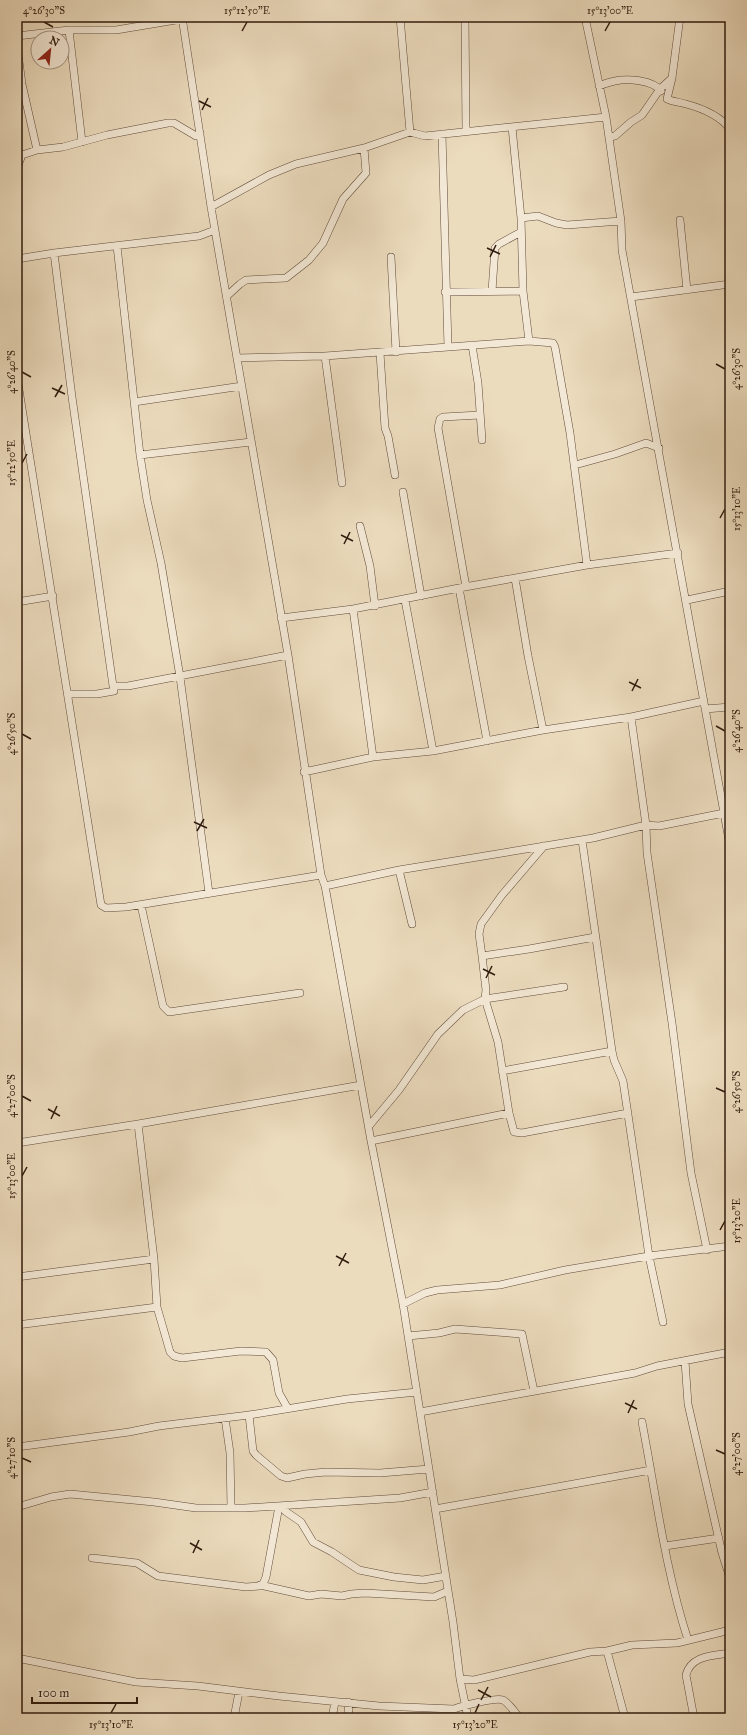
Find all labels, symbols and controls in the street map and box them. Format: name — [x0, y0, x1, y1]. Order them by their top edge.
text: 4°26'30"S — [23, 5, 65, 17]
text: 15°12'50"E — [224, 5, 270, 17]
text: 15°13'00"E — [587, 5, 633, 17]
north arrow — [30, 30, 70, 70]
text: N — [47, 34, 62, 50]
text: 4°26'30"S — [731, 348, 743, 390]
text: 4°26'40"S — [6, 350, 18, 394]
text: 15°12'50"E — [6, 440, 18, 486]
text: 15°13'10"E — [731, 487, 743, 531]
text: 4°26'40"S — [731, 709, 743, 753]
text: 4°26'50"S — [6, 712, 18, 755]
text: 4°26'50"S — [731, 1070, 743, 1113]
text: 4°27'00"S — [6, 1074, 18, 1118]
text: 15°13'00"E — [6, 1153, 18, 1199]
text: 15°13'20"E — [731, 1198, 743, 1244]
text: 4°27'00"S — [731, 1432, 743, 1476]
text: 4°27'10"S — [6, 1437, 18, 1479]
scale bar — [32, 1679, 137, 1705]
text: 100 m — [38, 1686, 69, 1700]
text: 15°13'10"E — [89, 1719, 133, 1731]
text: 15°13'20"E — [452, 1719, 498, 1731]

